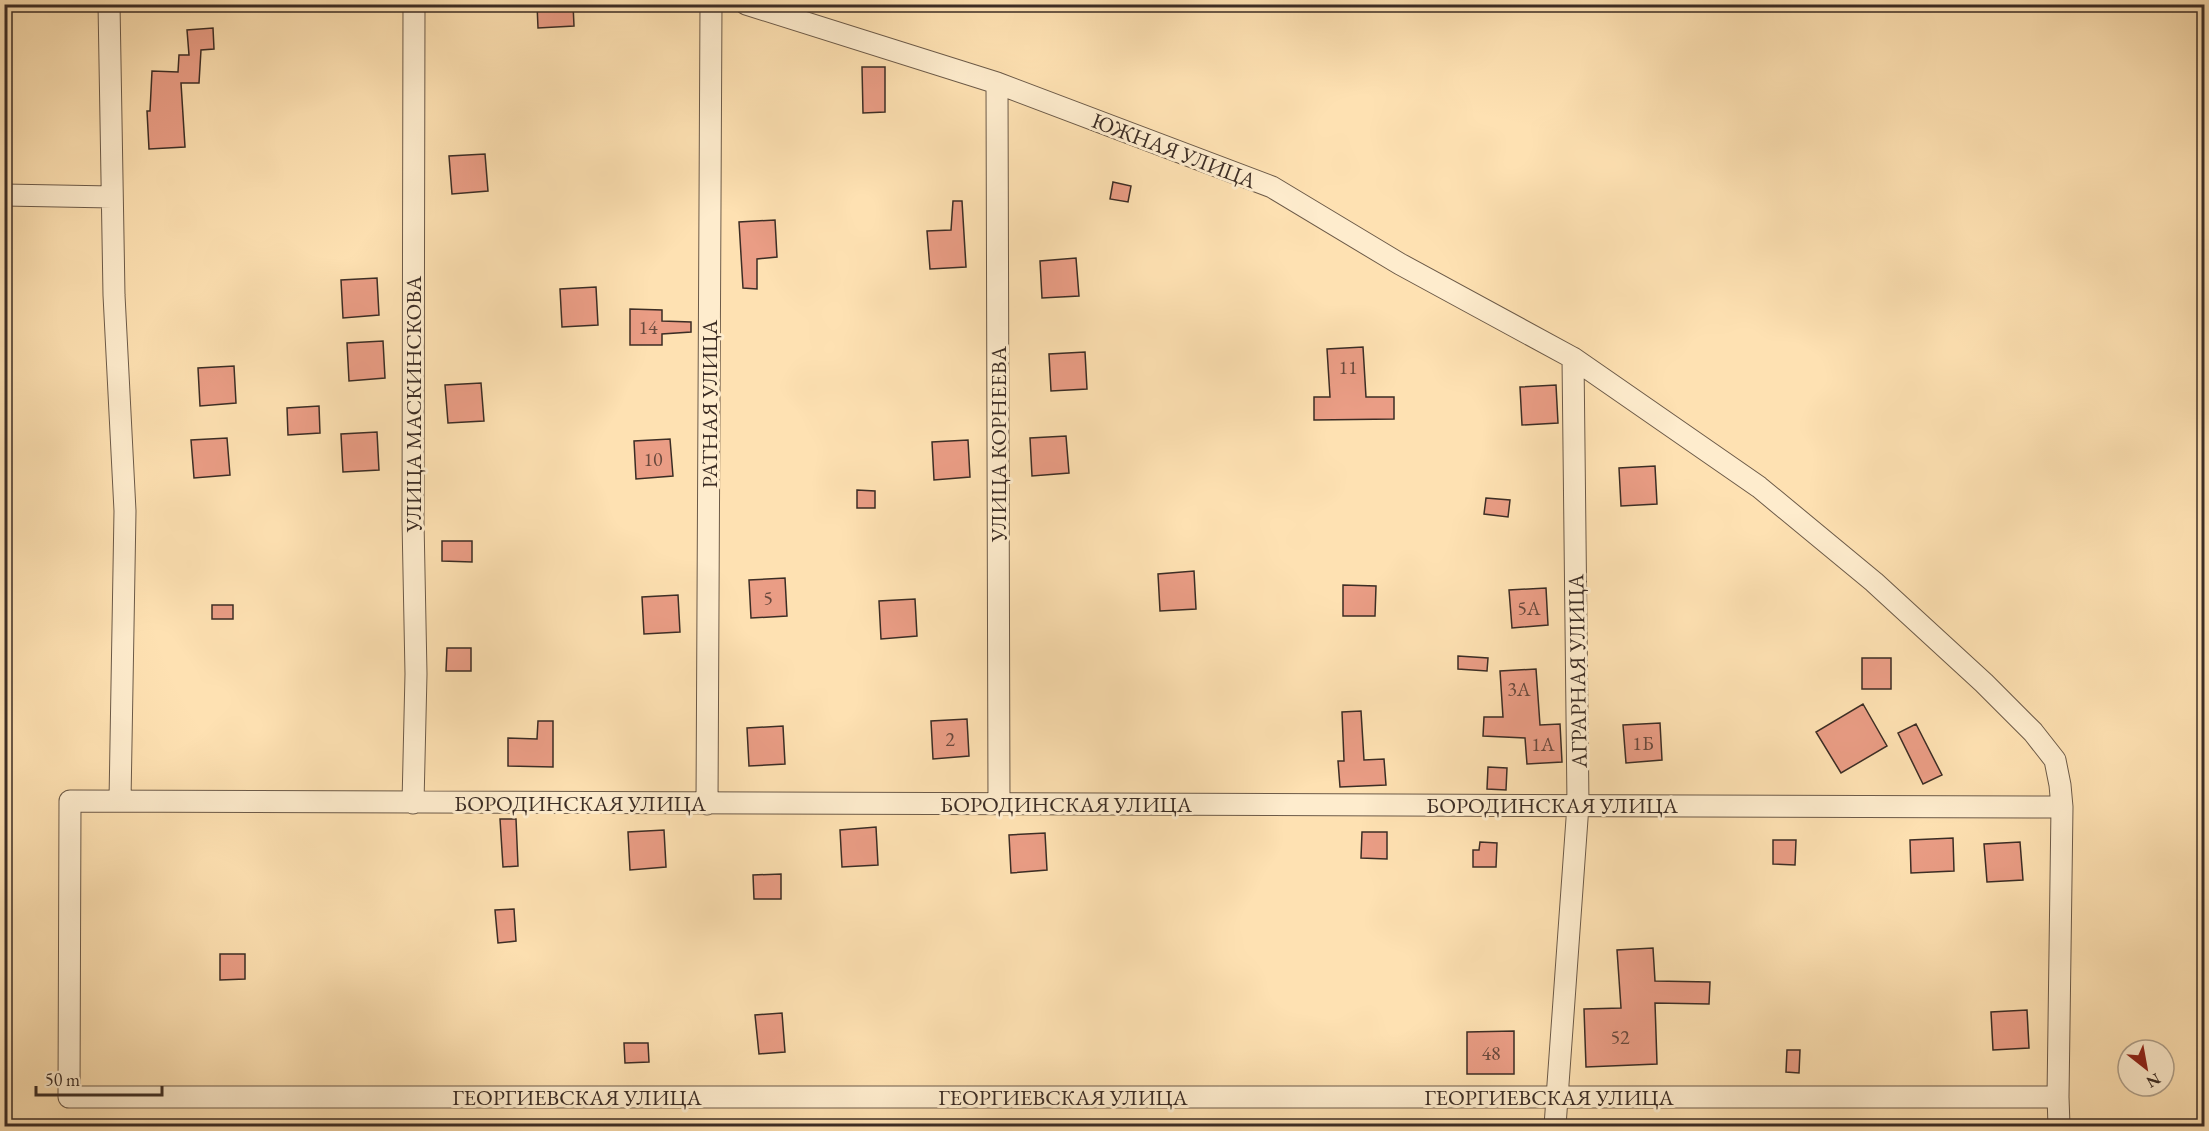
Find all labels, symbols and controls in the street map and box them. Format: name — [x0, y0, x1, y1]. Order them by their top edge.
street label: ЮЖНАЯ УЛИЦА — [1088, 106, 1261, 195]
street label: УЛИЦА МАСКИНСКОВА — [399, 275, 428, 533]
house number: 14 — [638, 314, 658, 340]
street label: РАТНАЯ УЛИЦА — [695, 319, 724, 488]
street label: УЛИЦА КОРНЕЕВА — [984, 345, 1013, 543]
house number: 11 — [1338, 354, 1358, 380]
house number: 10 — [643, 446, 663, 472]
street label: АГРАРНАЯ УЛИЦА — [1561, 573, 1594, 769]
house number: 5 — [763, 585, 773, 611]
house number: 5А — [1517, 595, 1541, 621]
house number: 3А — [1507, 676, 1531, 702]
house number: 2 — [945, 726, 955, 752]
house number: 1Б — [1632, 730, 1654, 756]
house number: 1А — [1531, 731, 1555, 757]
street label: БОРОДИНСКАЯ УЛИЦА — [454, 789, 707, 818]
street label: БОРОДИНСКАЯ УЛИЦА — [940, 790, 1193, 819]
street label: БОРОДИНСКАЯ УЛИЦА — [1426, 791, 1679, 820]
house number: 52 — [1610, 1024, 1630, 1050]
north arrow — [2116, 1038, 2176, 1098]
house number: 48 — [1481, 1040, 1501, 1066]
scale bar — [36, 1059, 162, 1097]
text: 50 m — [45, 1068, 80, 1091]
text: N — [2142, 1068, 2164, 1093]
street label: ГЕОРГИЕВСКАЯ УЛИЦА — [452, 1083, 703, 1112]
street label: ГЕОРГИЕВСКАЯ УЛИЦА — [938, 1083, 1189, 1112]
street label: ГЕОРГИЕВСКАЯ УЛИЦА — [1424, 1083, 1675, 1112]

